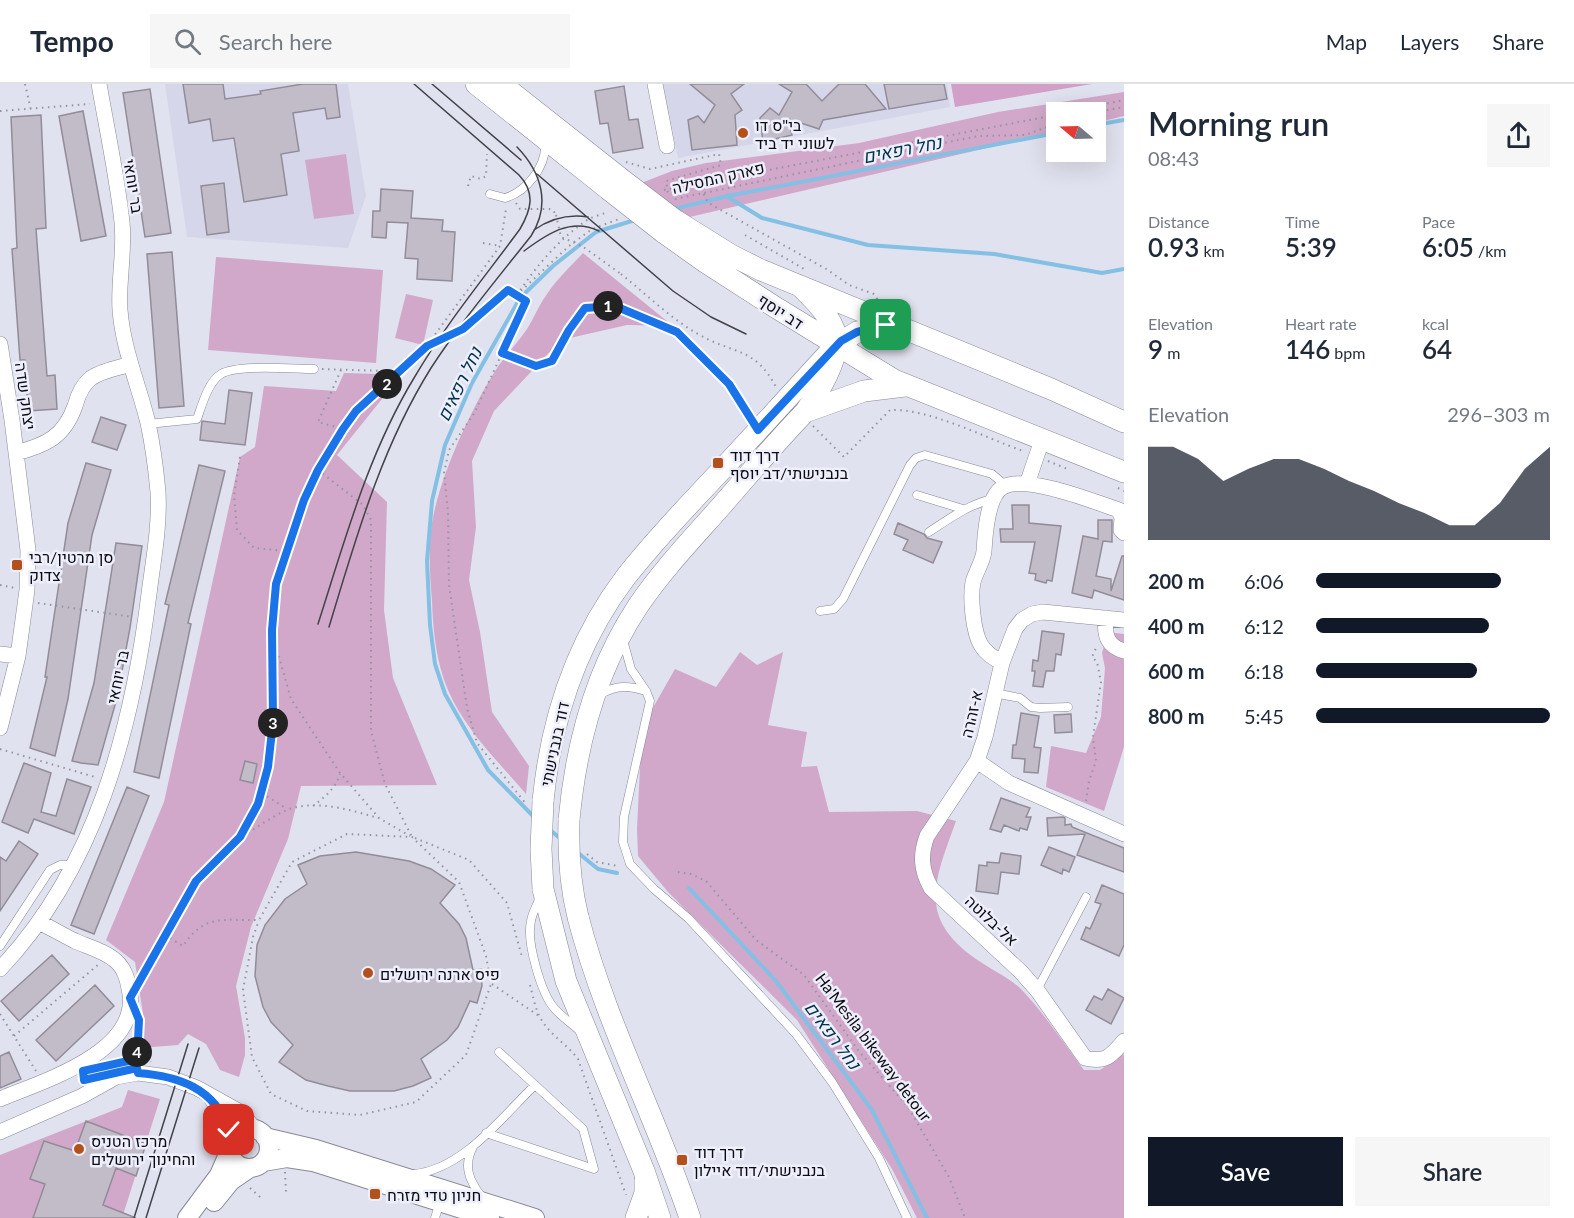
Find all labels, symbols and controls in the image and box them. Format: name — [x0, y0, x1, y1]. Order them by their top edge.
search box — [150, 14, 570, 68]
text: Tempo — [30, 24, 114, 58]
icon: search — [171, 25, 204, 58]
text: Search here — [219, 28, 332, 55]
text: Map — [1326, 29, 1367, 54]
text: Layers — [1400, 29, 1459, 54]
text: Share — [1492, 29, 1544, 54]
north arrow — [1046, 102, 1106, 162]
map controls — [1046, 102, 1106, 162]
text: Morning run — [1148, 103, 1329, 143]
button: share — [1487, 104, 1550, 167]
place label: בי"ס דו לשוני יד ביד — [755, 115, 834, 152]
marker: בי"ס דו לשוני יד ביד — [736, 126, 750, 140]
water label: נחל רפאים — [861, 130, 945, 167]
text: 08:43 — [1148, 146, 1199, 170]
street label: בר יוחאי — [120, 157, 148, 215]
street label: פארק המסילה — [670, 157, 766, 197]
text: Distance — [1148, 212, 1209, 231]
text: Time — [1285, 212, 1320, 231]
text: Pace — [1422, 212, 1455, 231]
text: 0.93 — [1148, 231, 1199, 263]
text: 5:39 — [1285, 231, 1337, 263]
text: 6:05 — [1422, 231, 1474, 263]
text: km — [1199, 241, 1225, 260]
text: /km — [1474, 241, 1506, 260]
street label: דב יוסף — [755, 289, 807, 333]
pin: 1 — [593, 291, 623, 321]
text: 1 — [603, 296, 613, 315]
pin — [860, 299, 911, 350]
icon: arrive — [869, 308, 902, 341]
text: Elevation — [1148, 314, 1213, 333]
text: Heart rate — [1285, 314, 1357, 333]
text: kcal — [1422, 314, 1449, 333]
text: 9 — [1148, 333, 1163, 365]
text: 146 — [1285, 333, 1330, 365]
text: 64 — [1422, 333, 1452, 365]
water label: נחל רפאים — [432, 342, 487, 425]
text: m — [1163, 343, 1180, 362]
text: bpm — [1330, 343, 1365, 362]
street label: יצחק שדה — [12, 361, 40, 431]
pin: 2 — [372, 369, 402, 399]
text: 2 — [382, 374, 392, 393]
text: Elevation — [1148, 402, 1229, 426]
text: 296–303 m — [1447, 402, 1550, 426]
place label: דרך דוד בנבנישתי/דב יוסף — [730, 445, 849, 482]
marker: דרך דוד בנבנישתי/דב יוסף — [711, 456, 725, 470]
place label: סן מרטין/רבי צדוק — [29, 547, 114, 584]
marker: סן מרטין/רבי צדוק — [10, 558, 24, 572]
text: 200 m — [1148, 569, 1204, 593]
text: 6:06 — [1244, 569, 1284, 593]
text: 400 m — [1148, 614, 1204, 638]
text: 6:12 — [1244, 614, 1284, 638]
street label: בר יוחאי — [102, 648, 132, 706]
text: 600 m — [1148, 659, 1204, 683]
text: 6:18 — [1244, 659, 1284, 683]
street label: א-זהרה — [956, 688, 986, 740]
street label: דוד בנבנישתי — [536, 700, 572, 788]
text: 800 m — [1148, 704, 1204, 728]
text: 5:45 — [1244, 704, 1284, 728]
pin: 3 — [258, 708, 288, 738]
text: 3 — [268, 713, 278, 732]
street label: אל-בלוטה — [962, 891, 1022, 949]
place label: פיס ארנה ירושלים — [380, 964, 500, 983]
marker: פיס ארנה ירושלים — [361, 966, 375, 980]
street label: Ha'Mesila bikeway detour — [812, 969, 936, 1125]
water label: נחל רפאים — [800, 997, 867, 1075]
pin: 4 — [122, 1037, 152, 1067]
text: 4 — [132, 1042, 142, 1061]
pin — [203, 1104, 254, 1155]
icon: check — [212, 1113, 245, 1146]
place label: מרכז הטניס והחינוך ירושלים — [91, 1131, 196, 1168]
button: Save — [1148, 1137, 1343, 1206]
button: Share — [1355, 1137, 1550, 1206]
marker: מרכז הטניס והחינוך ירושלים — [72, 1142, 86, 1156]
place label: דרך דוד בנבנישתי/דוד איילון — [694, 1142, 826, 1179]
marker: דרך דוד בנבנישתי/דוד איילון — [675, 1153, 689, 1167]
place label: חניון טדי מזרח — [387, 1185, 481, 1204]
marker: חניון טדי מזרח — [368, 1187, 382, 1201]

